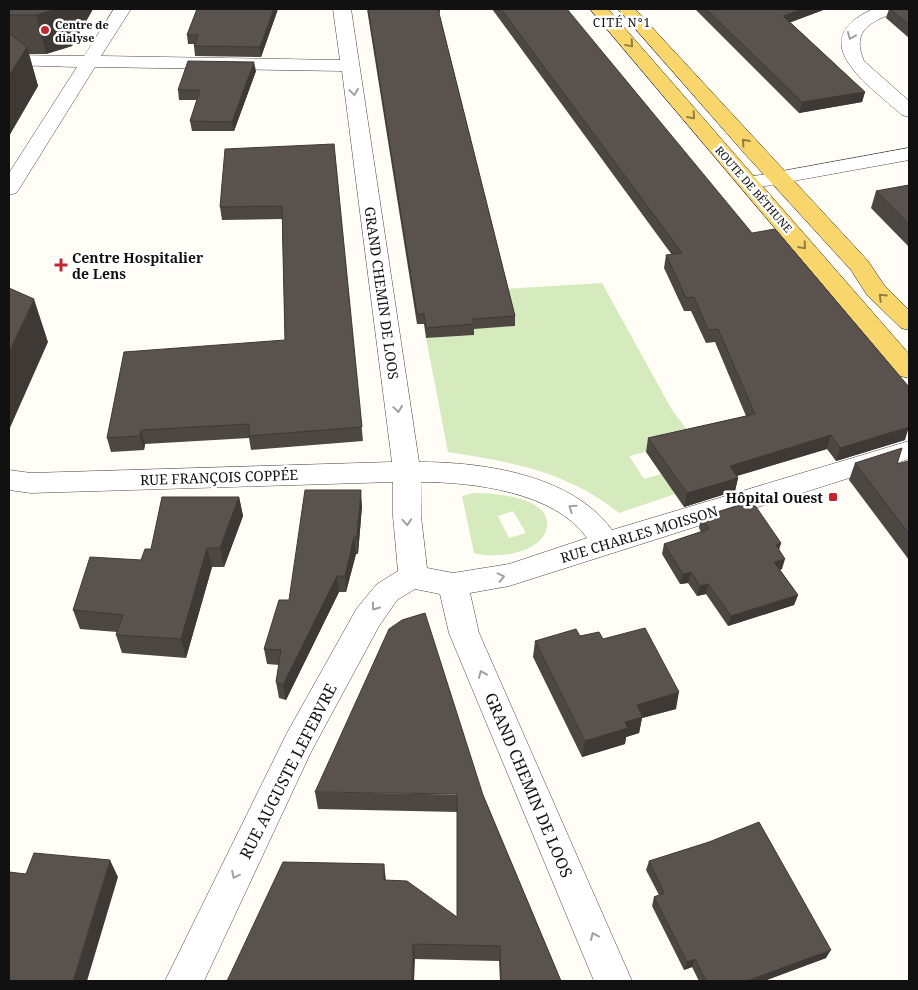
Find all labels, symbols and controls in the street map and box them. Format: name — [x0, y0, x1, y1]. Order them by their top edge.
district label: CITÉ N°1 — [593, 14, 651, 31]
place label: Centre de dialyse — [55, 17, 109, 45]
marker: Centre de dialyse — [39, 24, 51, 36]
one-way arrow — [847, 31, 858, 40]
one-way arrow — [624, 38, 632, 47]
one-way arrow — [348, 88, 359, 96]
one-way arrow — [686, 111, 695, 120]
one-way arrow — [741, 138, 750, 147]
street label: ROUTE DE BÉTHUNE — [712, 143, 796, 235]
street label: GRAND CHEMIN DE LOOS — [360, 205, 404, 381]
one-way arrow — [798, 241, 807, 250]
place label: Centre Hospitalier de Lens — [72, 248, 204, 283]
marker: Centre Hospitalier de Lens — [54, 258, 68, 272]
one-way arrow — [879, 294, 888, 303]
one-way arrow — [393, 404, 403, 413]
street label: RUE FRANÇOIS COPPÉE — [140, 465, 299, 489]
place label: Hôpital Ouest — [726, 488, 823, 507]
marker: Hôpital Ouest — [827, 491, 839, 503]
street label: RUE CHARLES MOISSON — [558, 501, 720, 567]
one-way arrow — [568, 505, 577, 515]
one-way arrow — [402, 518, 413, 526]
one-way arrow — [496, 572, 505, 583]
one-way arrow — [372, 601, 381, 611]
one-way arrow — [478, 670, 488, 679]
street label: RUE AUGUSTE LEFEBVRE — [234, 680, 342, 862]
street label: GRAND CHEMIN DE LOOS — [480, 689, 578, 881]
one-way arrow — [231, 870, 241, 879]
one-way arrow — [590, 932, 601, 941]

